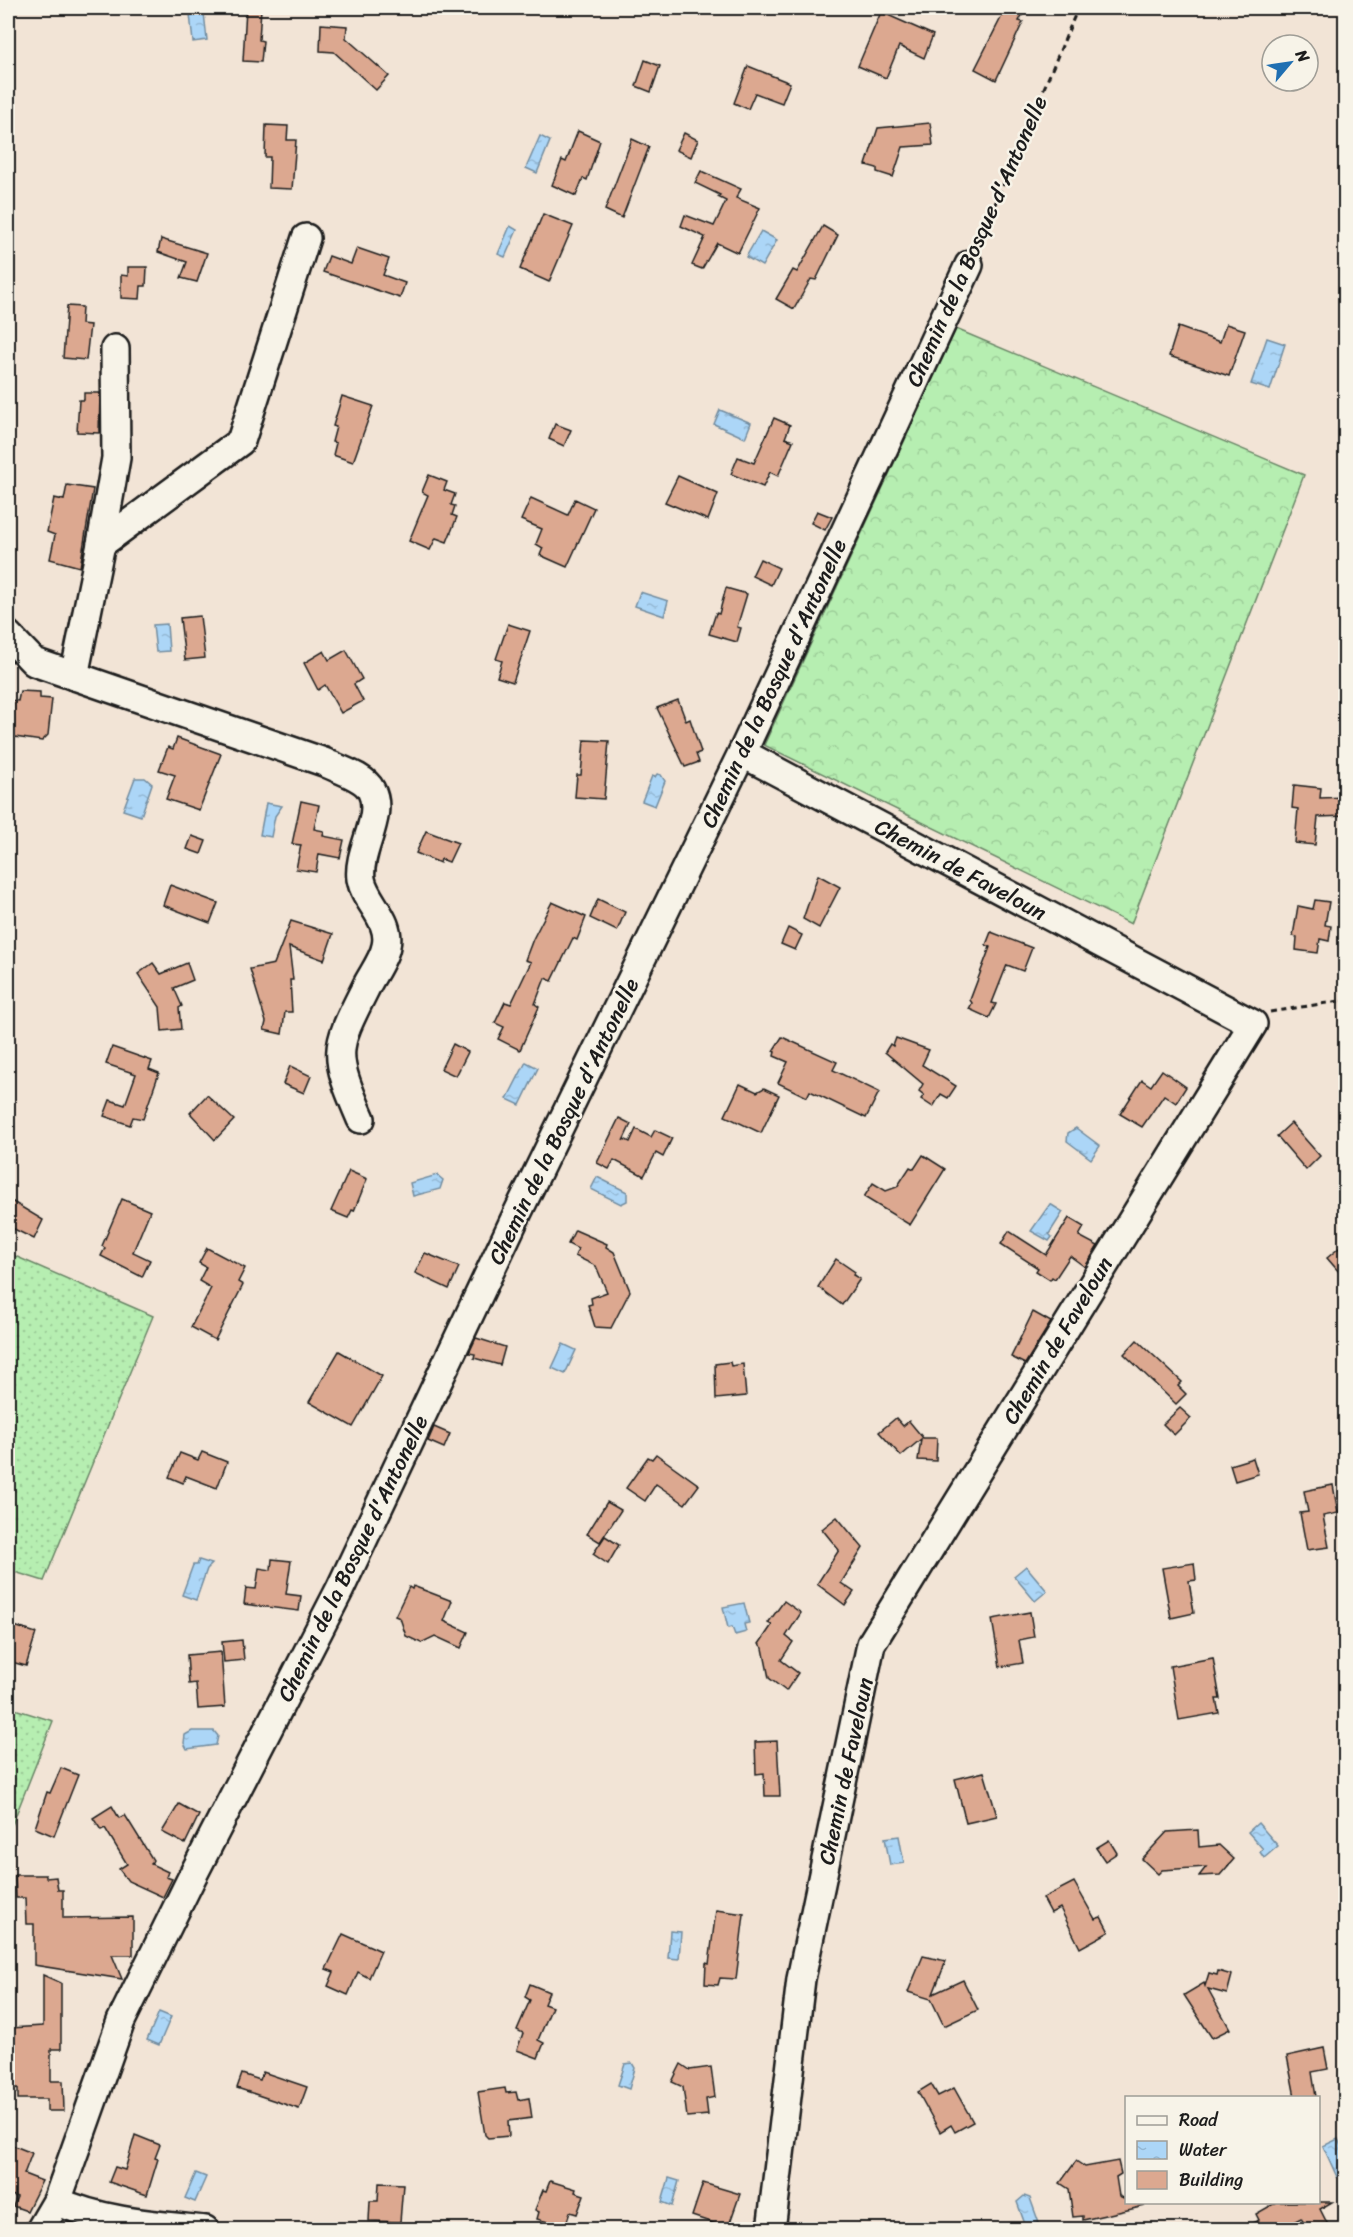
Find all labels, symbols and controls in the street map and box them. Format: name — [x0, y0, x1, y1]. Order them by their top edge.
north arrow — [1260, 33, 1320, 93]
text: N — [1287, 43, 1318, 69]
street label: Chemin de la Bosque d'Antonelle — [895, 89, 1059, 393]
street label: Chemin de la Bosque d'Antonelle — [689, 532, 858, 834]
street label: Chemin de Faveloun — [868, 808, 1054, 931]
street label: Chemin de la Bosque d'Antonelle — [477, 971, 650, 1271]
street label: Chemin de Faveloun — [992, 1248, 1123, 1432]
street label: Chemin de la Bosque d'Antonelle — [266, 1408, 439, 1708]
street label: Chemin de Faveloun — [807, 1674, 884, 1868]
legend — [1125, 2096, 1320, 2204]
text: Road — [1179, 2104, 1219, 2136]
text: Water — [1179, 2134, 1228, 2166]
text: Building — [1179, 2164, 1243, 2196]

